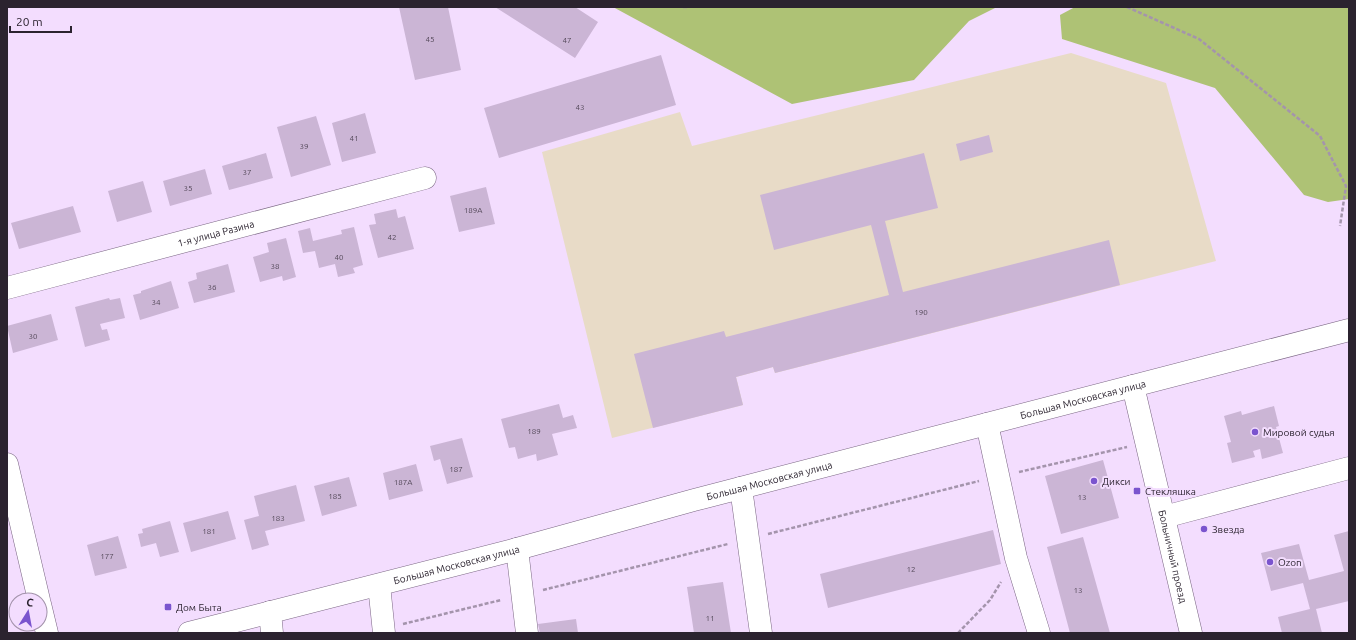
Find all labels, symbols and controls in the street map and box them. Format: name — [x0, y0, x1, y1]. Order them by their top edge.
scale bar — [10, 8, 71, 34]
text: 20 m — [16, 15, 43, 28]
house number: 45 — [425, 35, 435, 44]
house number: 47 — [562, 36, 572, 45]
house number: 43 — [575, 103, 585, 112]
house number: 41 — [349, 134, 359, 143]
house number: 39 — [299, 142, 309, 151]
house number: 37 — [242, 168, 252, 177]
house number: 35 — [183, 184, 193, 193]
house number: 189А — [464, 206, 483, 215]
street label: 1-я улица Разина — [177, 218, 255, 249]
house number: 42 — [387, 233, 397, 242]
house number: 40 — [334, 253, 344, 262]
house number: 38 — [270, 262, 280, 271]
house number: 36 — [207, 283, 217, 292]
house number: 34 — [151, 298, 161, 307]
house number: 190 — [914, 308, 928, 317]
house number: 30 — [28, 332, 38, 341]
street label: Большая Московская улица — [1019, 378, 1147, 421]
house number: 189 — [527, 427, 541, 436]
marker: Мировой судья — [1250, 427, 1260, 437]
place label: Мировой судья — [1263, 427, 1335, 438]
street label: Большая Московская улица — [705, 459, 833, 503]
house number: 187 — [449, 465, 463, 474]
marker: Дикси — [1089, 476, 1099, 486]
place label: Дикси — [1102, 476, 1131, 487]
house number: 187А — [394, 478, 413, 487]
marker: Стекляшка — [1132, 486, 1142, 496]
place label: Стекляшка — [1145, 486, 1196, 497]
house number: 185 — [328, 492, 342, 501]
house number: 13 — [1077, 493, 1087, 502]
street label: Больничный проезд — [1156, 509, 1189, 604]
house number: 183 — [271, 514, 285, 523]
marker: Звезда — [1199, 524, 1209, 534]
place label: Звезда — [1212, 524, 1244, 535]
house number: 181 — [202, 527, 216, 536]
street label: Большая Московская улица — [392, 544, 521, 586]
house number: 177 — [100, 552, 114, 561]
marker: Ozon — [1265, 557, 1275, 567]
place label: Ozon — [1278, 557, 1302, 568]
house number: 12 — [906, 565, 916, 574]
house number: 13 — [1073, 586, 1083, 595]
north arrow — [8, 592, 48, 632]
text: С — [25, 596, 35, 609]
marker: Дом Быта — [163, 602, 173, 612]
place label: Дом Быта — [176, 602, 222, 613]
house number: 11 — [705, 614, 715, 623]

